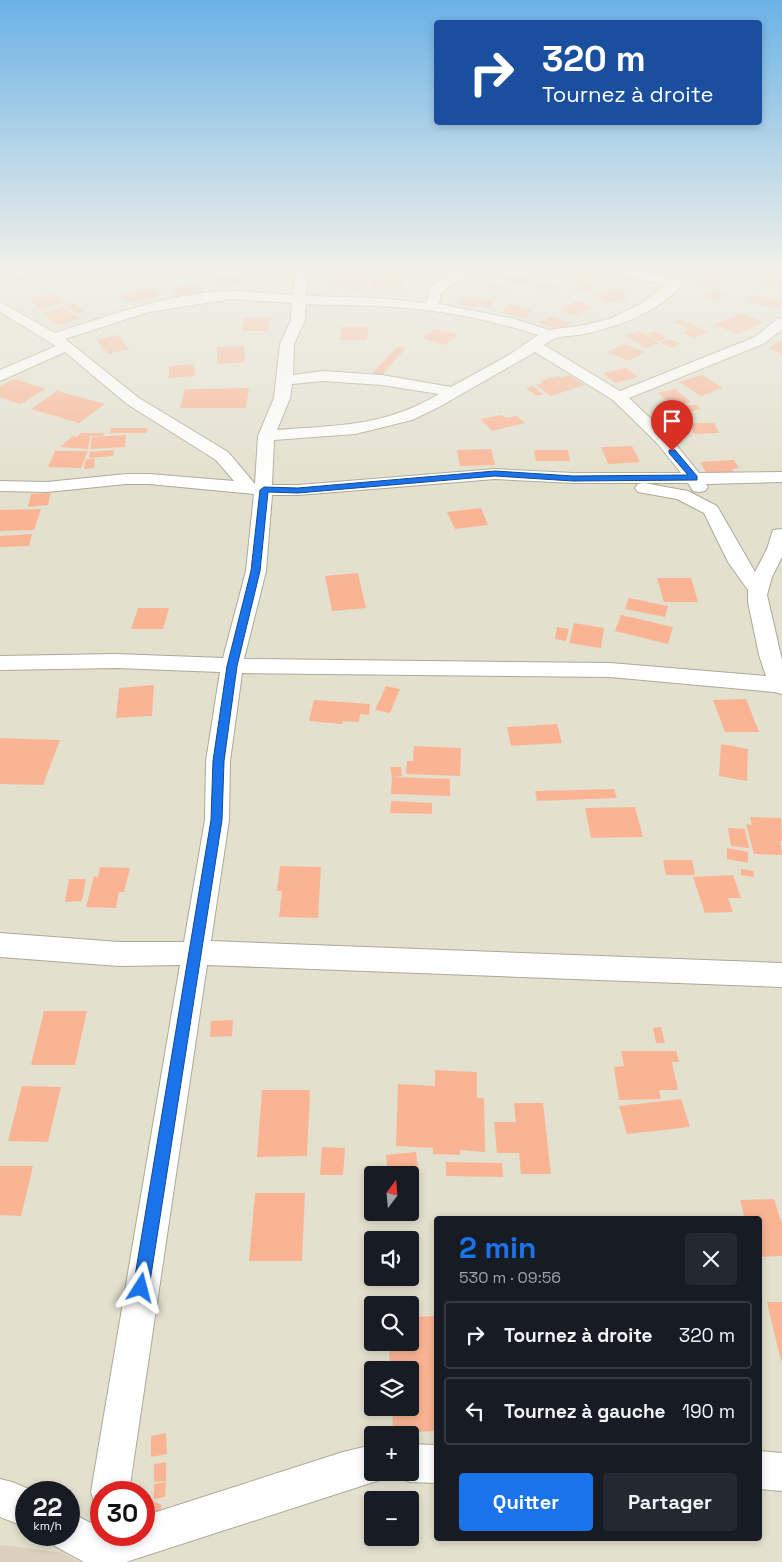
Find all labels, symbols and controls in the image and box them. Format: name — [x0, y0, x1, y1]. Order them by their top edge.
text: 320 m — [542, 37, 646, 81]
icon: right — [459, 40, 524, 105]
text: Tournez à droite — [542, 80, 713, 108]
pin — [651, 400, 693, 451]
icon: arrive — [658, 407, 686, 435]
north arrow — [364, 1166, 419, 1221]
map controls — [364, 1166, 419, 1546]
text: 2 min — [459, 1228, 537, 1267]
button: sound — [364, 1231, 419, 1286]
button: close — [685, 1233, 737, 1285]
position arrow — [114, 1261, 166, 1313]
text: 530 m · 09:56 — [459, 1267, 561, 1288]
button: search — [364, 1296, 419, 1351]
icon: right — [461, 1321, 489, 1349]
text: Tournez à droite — [504, 1323, 653, 1348]
text: 320 m — [679, 1323, 735, 1348]
button: layers — [364, 1361, 419, 1416]
icon: left — [461, 1397, 489, 1425]
text: Tournez à gauche — [504, 1399, 666, 1424]
text: 190 m — [682, 1399, 735, 1424]
button: + — [364, 1426, 419, 1481]
button: Quitter — [459, 1473, 593, 1531]
button: Partager — [603, 1473, 737, 1531]
speed limit sign: 30 — [90, 1481, 155, 1546]
text: 22 — [33, 1491, 62, 1523]
button: − — [364, 1491, 419, 1546]
text: km/h — [33, 1518, 62, 1534]

